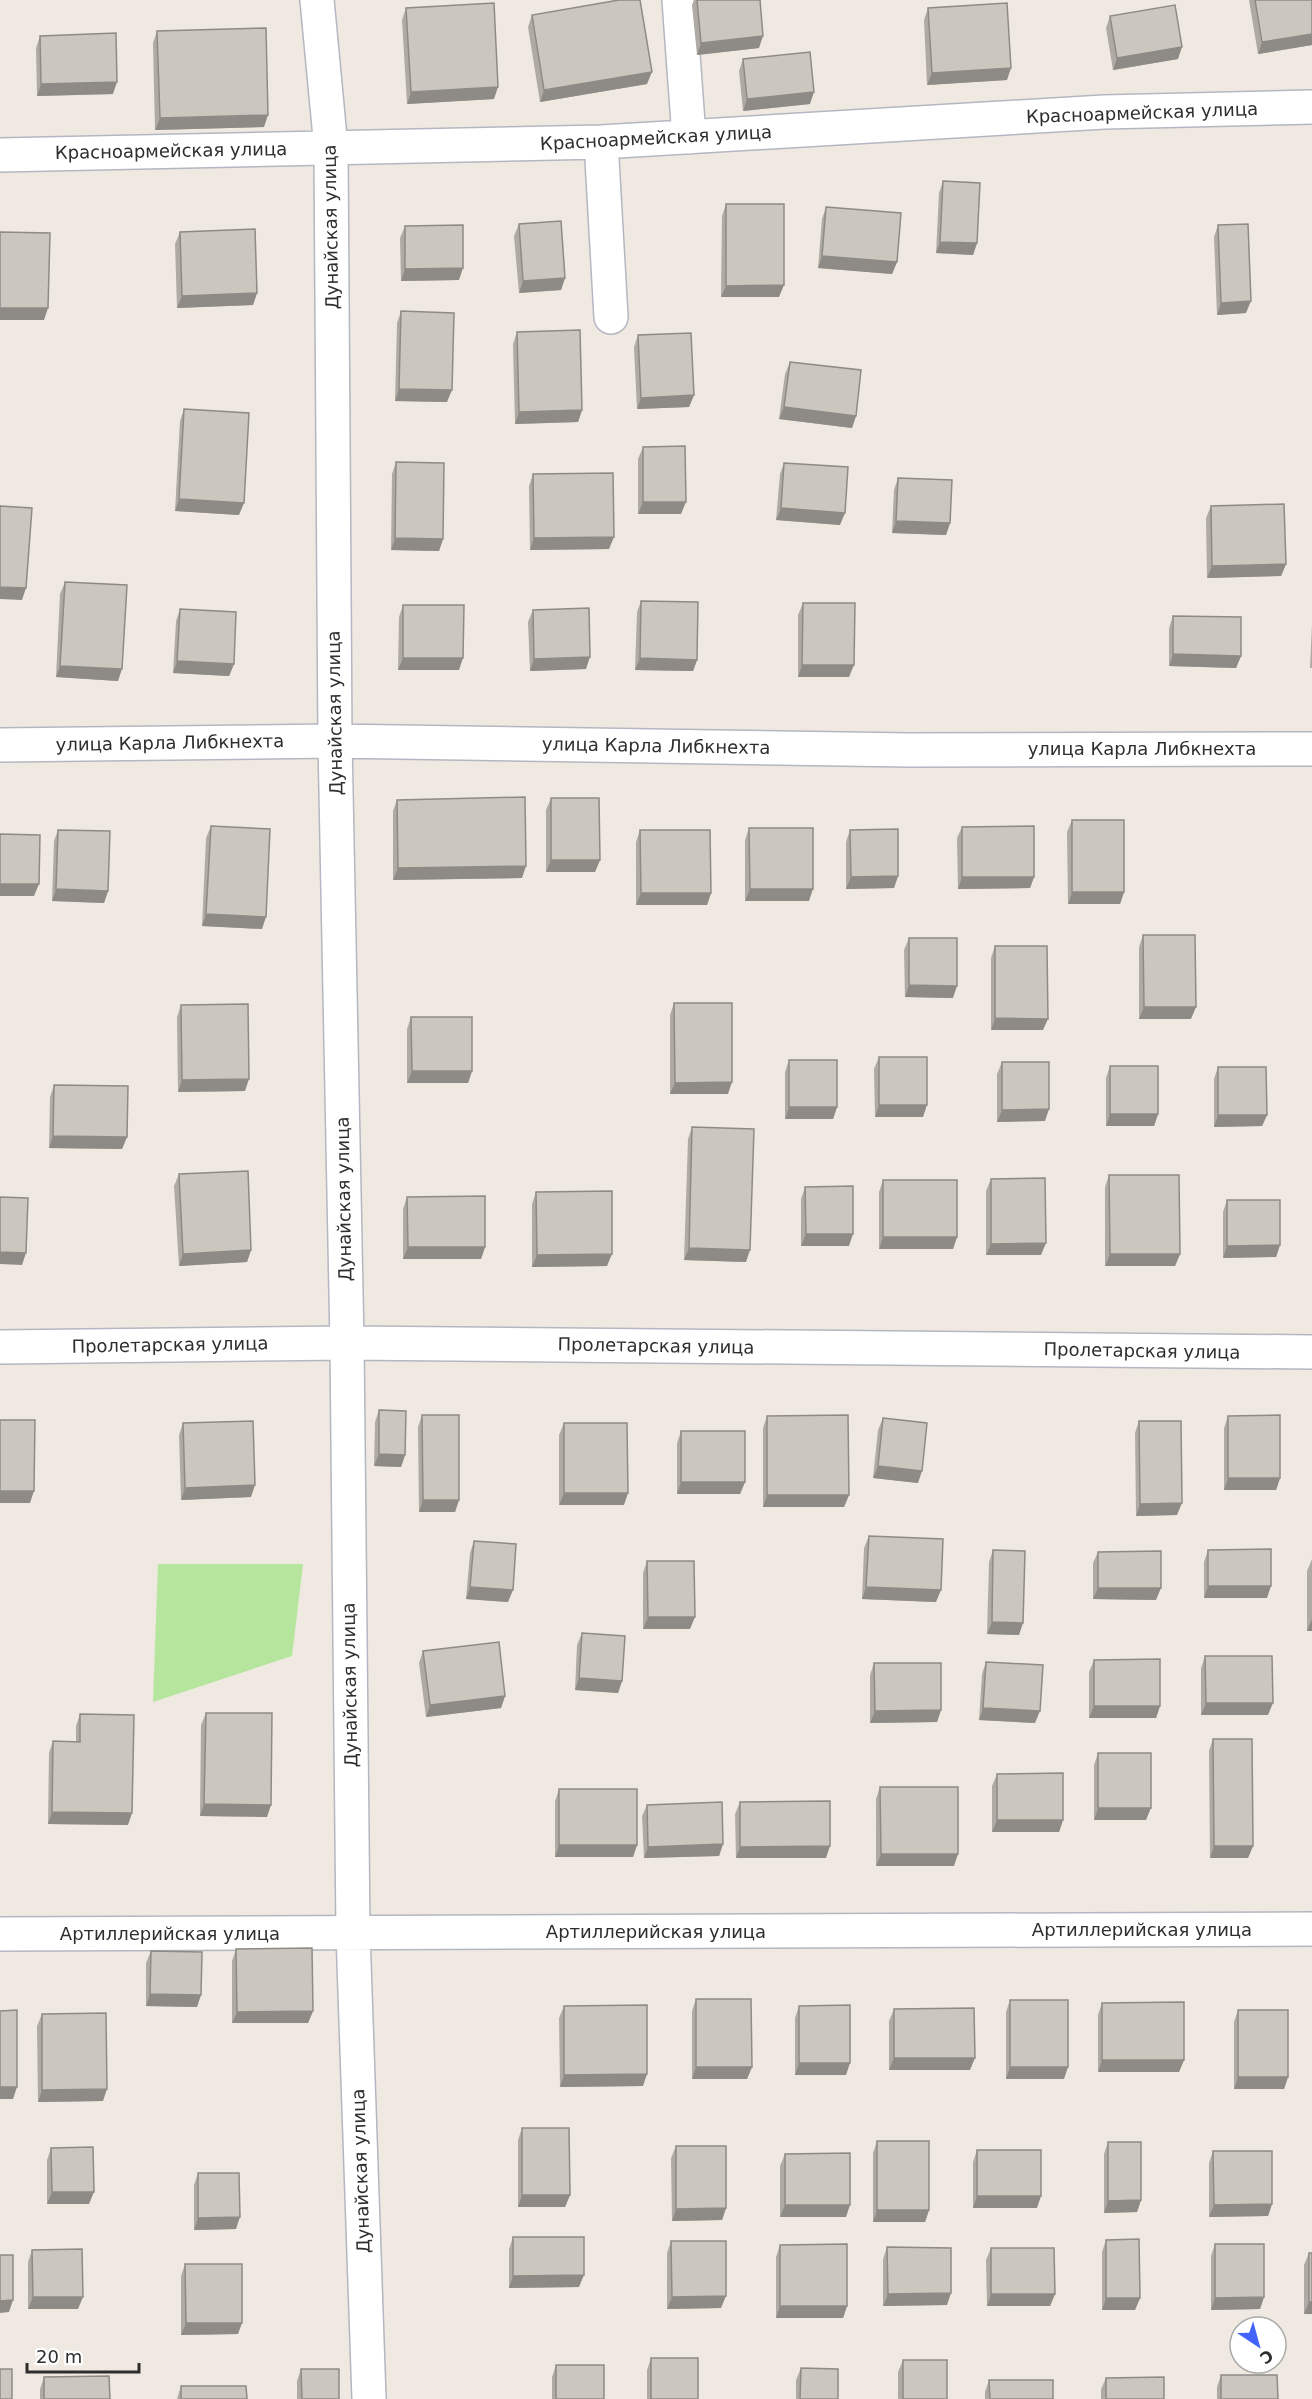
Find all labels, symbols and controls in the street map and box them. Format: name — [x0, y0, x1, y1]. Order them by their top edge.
street label: Красноармейская улица — [1026, 98, 1258, 127]
street label: Красноармейская улица — [539, 121, 772, 154]
street label: Красноармейская улица — [55, 138, 287, 163]
street label: Дунайская улица — [319, 144, 342, 310]
street label: Дунайская улица — [323, 630, 346, 796]
street label: улица Карла Либкнехта — [56, 730, 284, 755]
street label: улица Карла Либкнехта — [542, 733, 770, 758]
street label: улица Карла Либкнехта — [1028, 738, 1256, 759]
street label: Дунайская улица — [332, 1116, 355, 1282]
street label: Пролетарская улица — [71, 1332, 269, 1357]
street label: Пролетарская улица — [557, 1333, 755, 1358]
street label: Пролетарская улица — [1043, 1338, 1241, 1363]
street label: Дунайская улица — [338, 1602, 361, 1768]
street label: Артиллерийская улица — [1032, 1919, 1252, 1940]
street label: Артиллерийская улица — [546, 1921, 766, 1942]
street label: Артиллерийская улица — [60, 1923, 280, 1944]
street label: Дунайская улица — [347, 2088, 374, 2254]
north arrow — [1228, 2315, 1288, 2375]
scale bar — [27, 2336, 140, 2374]
text: 20 m — [36, 2346, 82, 2367]
text: С — [1256, 2346, 1277, 2368]

